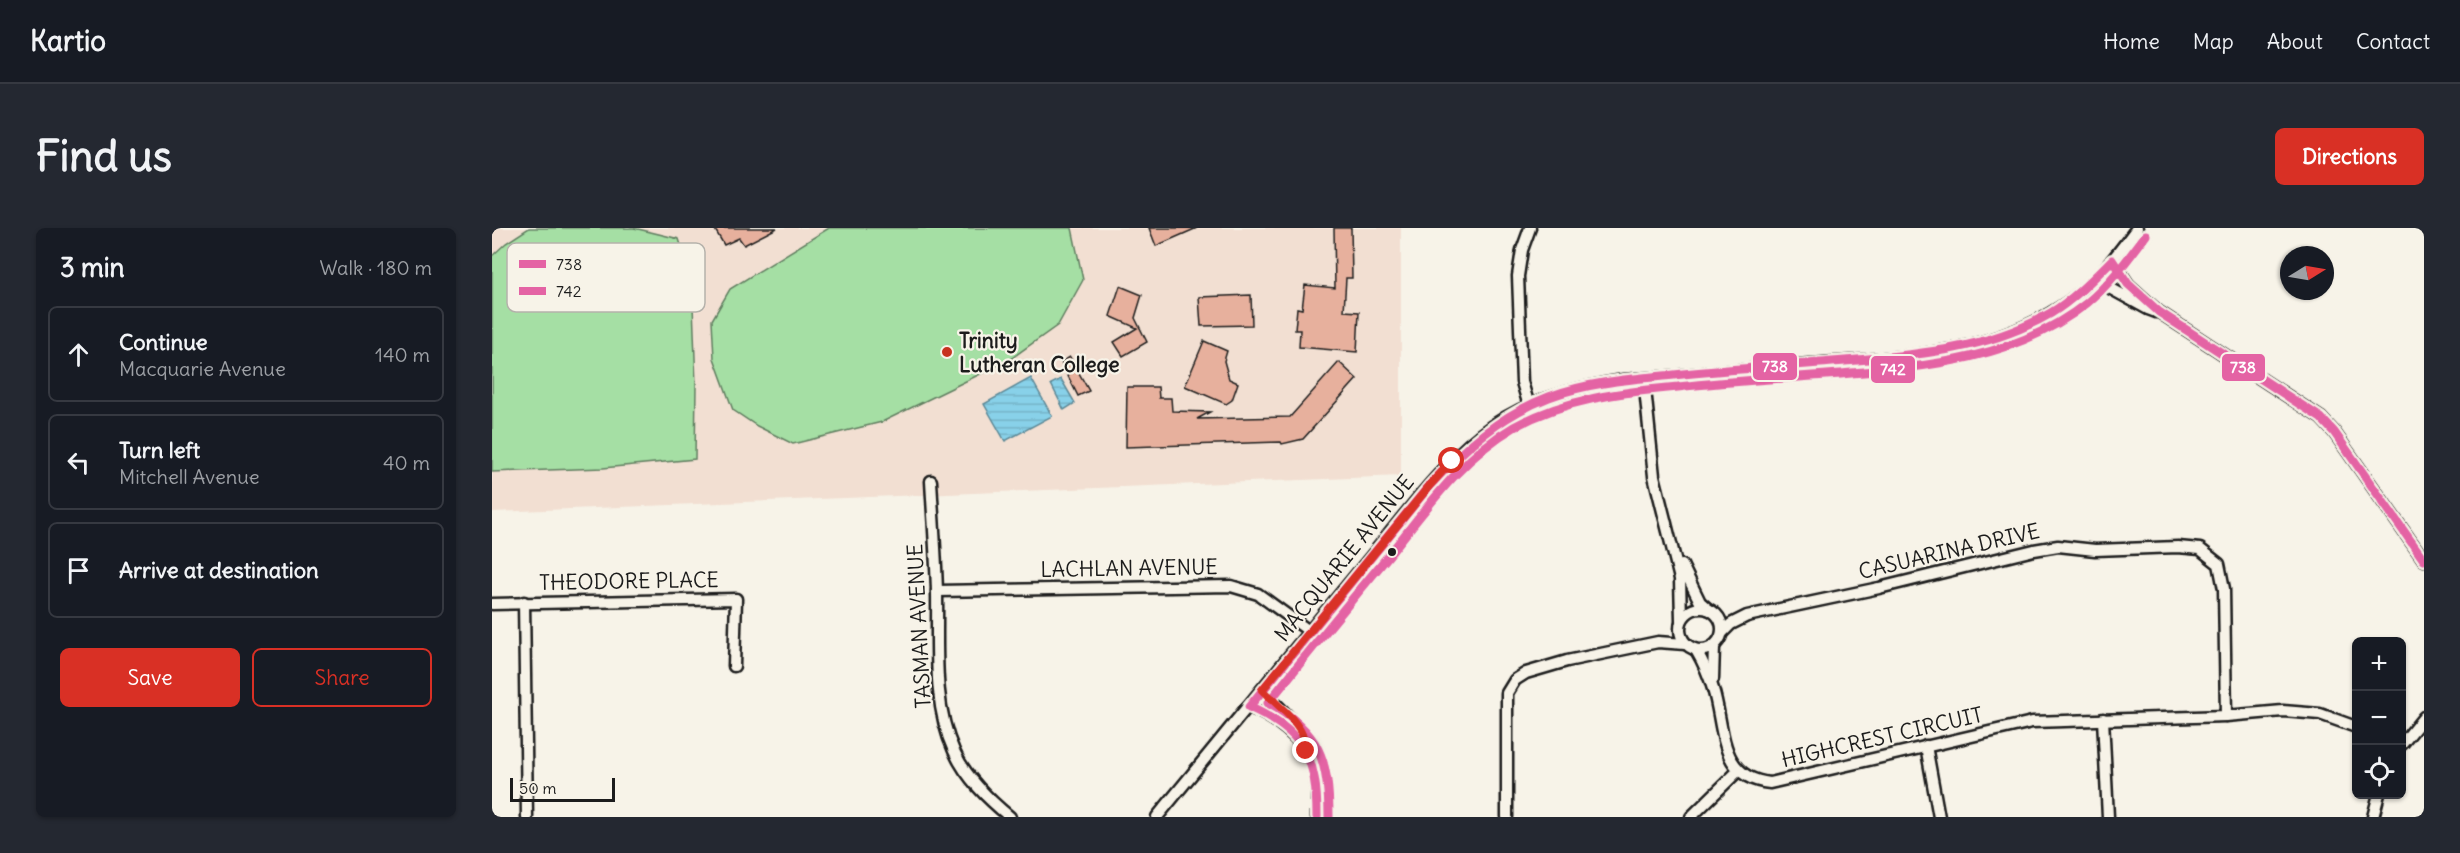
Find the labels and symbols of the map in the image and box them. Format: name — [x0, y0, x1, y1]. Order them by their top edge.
legend — [507, 243, 705, 312]
north arrow — [2280, 246, 2334, 300]
text: 738 — [556, 254, 582, 274]
text: 742 — [556, 281, 582, 301]
place label: Trinity Lutheran College — [959, 327, 1120, 378]
marker: Trinity Lutheran College — [940, 345, 954, 359]
line badge: 738 — [1752, 352, 1798, 381]
line badge: 738 — [2221, 353, 2266, 382]
line badge: 742 — [1870, 355, 1916, 384]
text: 738 — [1762, 356, 1788, 376]
text: 738 — [2230, 357, 2256, 377]
text: 742 — [1880, 359, 1906, 379]
route start — [1438, 447, 1464, 473]
street label: MACQUARIE AVENUE — [1268, 469, 1420, 647]
street label: CASUARINA DRIVE — [1856, 517, 2042, 585]
street label: TASMAN AVENUE — [901, 543, 937, 709]
unlabelled marker — [1386, 546, 1398, 558]
street label: LACHLAN AVENUE — [1040, 553, 1218, 583]
street label: THEODORE PLACE — [539, 566, 719, 596]
street label: HIGHCREST CIRCUIT — [1779, 701, 1985, 773]
route end — [1292, 737, 1318, 763]
scale bar — [510, 775, 615, 802]

